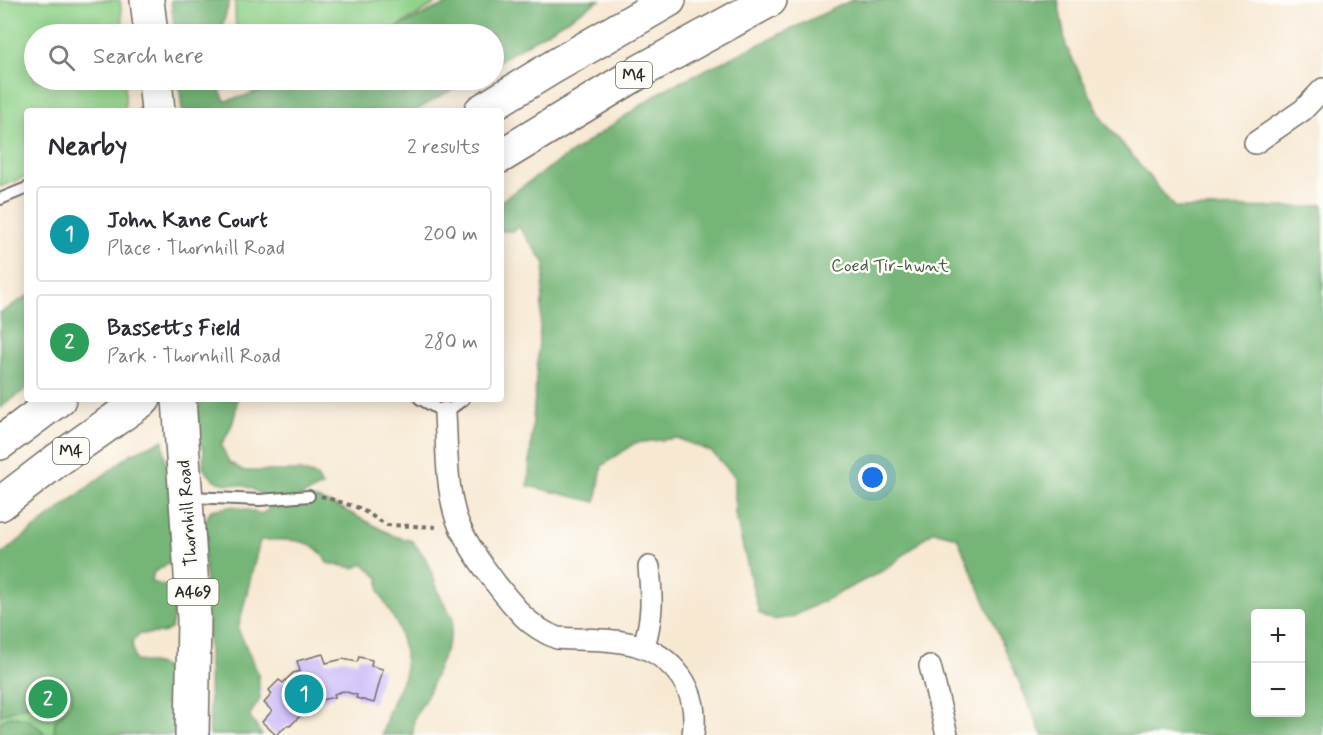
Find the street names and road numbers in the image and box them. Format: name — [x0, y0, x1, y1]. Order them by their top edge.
road number: M4 — [616, 62, 652, 88]
road number: M4 — [53, 438, 89, 464]
street label: Thornhill Road — [172, 459, 204, 567]
road number: A469 — [168, 579, 218, 605]

